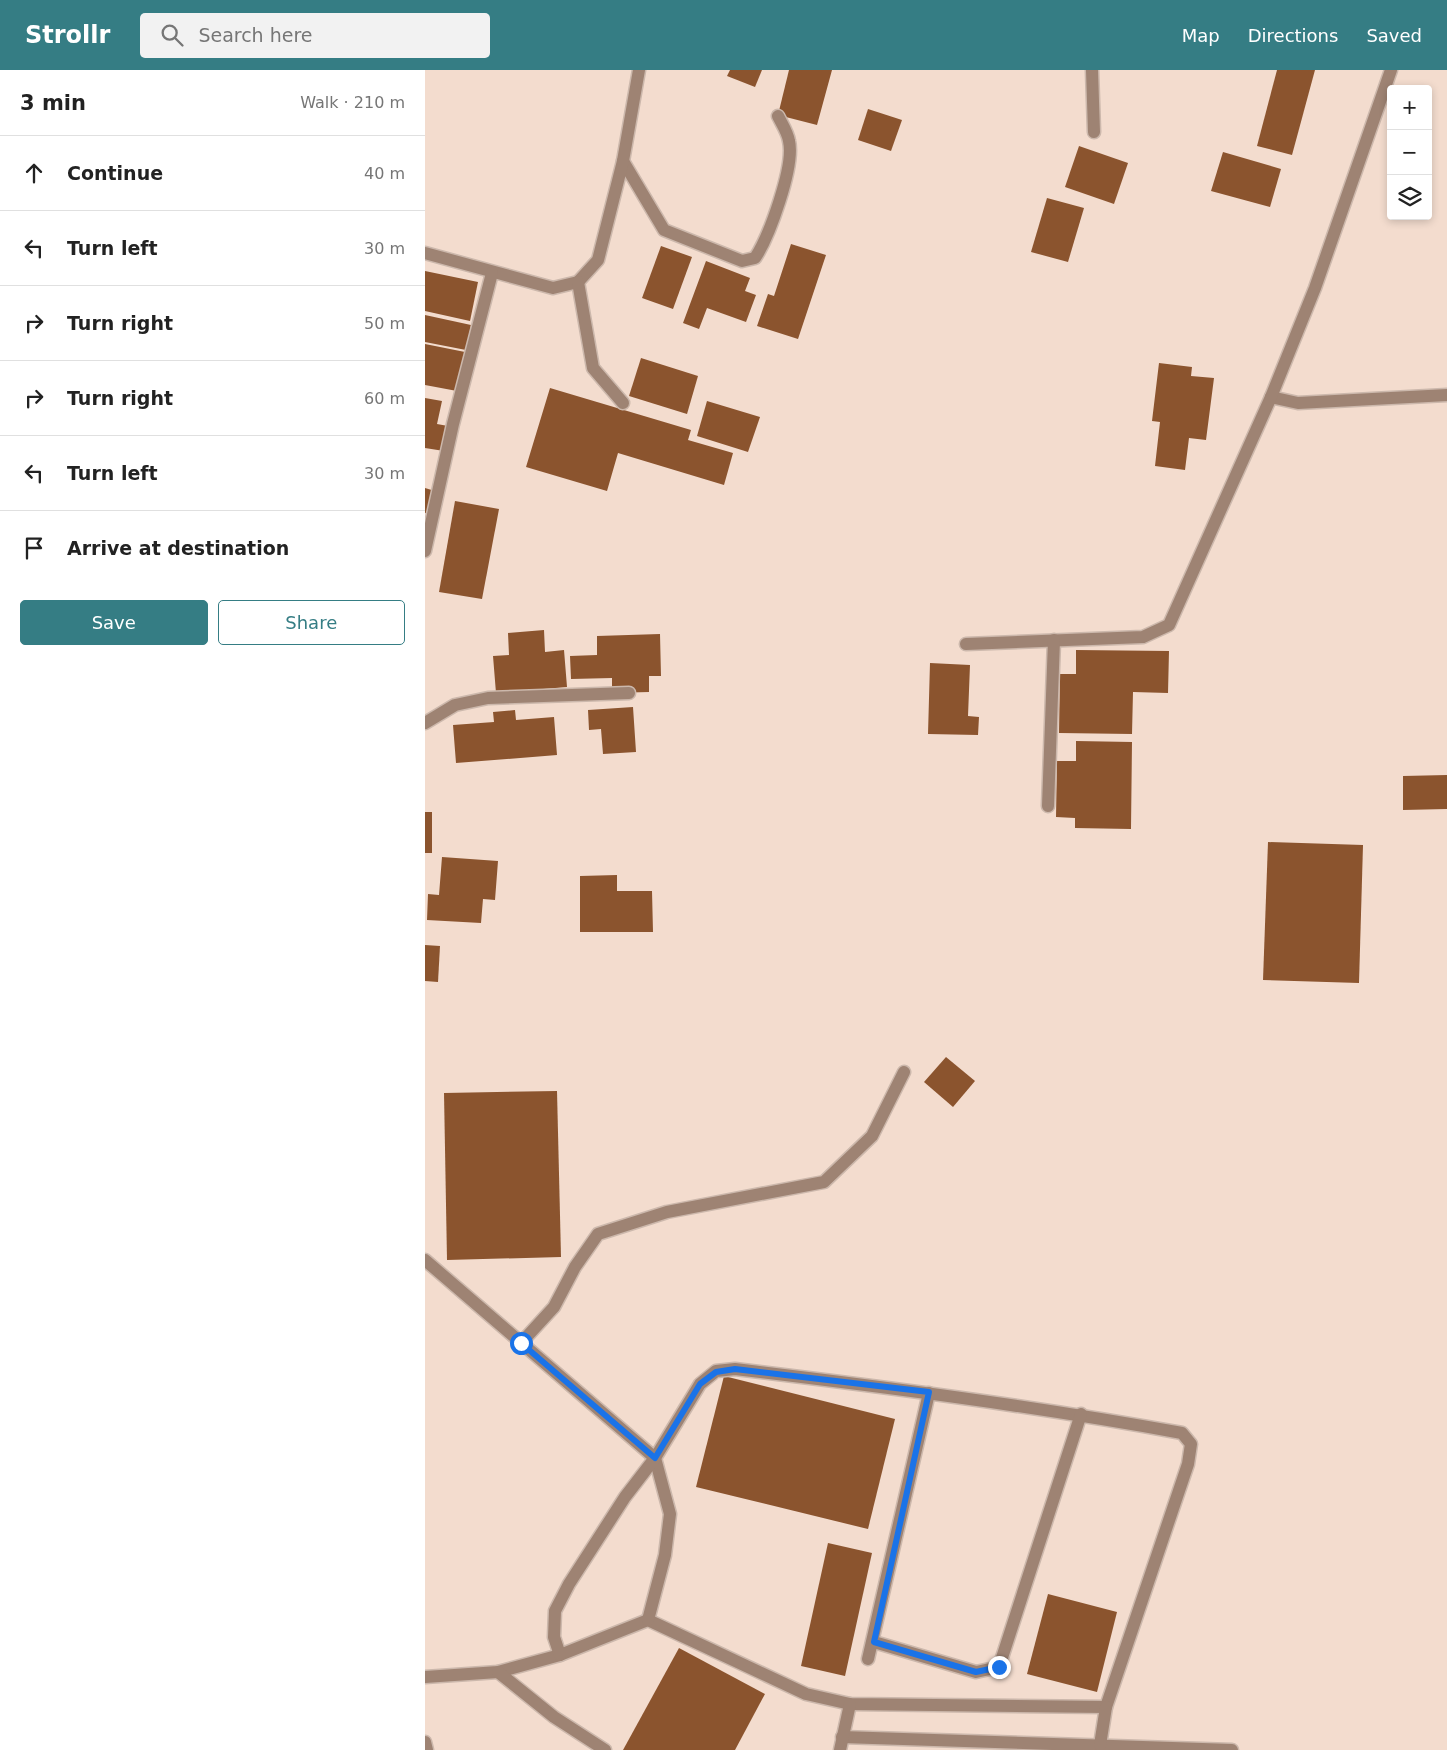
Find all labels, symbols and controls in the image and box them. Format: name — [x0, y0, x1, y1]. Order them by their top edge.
search box — [140, 13, 490, 58]
text: Strollr — [25, 21, 110, 49]
icon: search — [158, 21, 186, 49]
text: Search here — [198, 24, 313, 46]
text: Map — [1182, 25, 1220, 46]
text: Directions — [1248, 25, 1338, 46]
text: Saved — [1366, 25, 1422, 46]
map controls — [1387, 85, 1432, 220]
button: + — [1387, 85, 1432, 130]
text: 3 min — [20, 91, 86, 115]
text: Walk · 210 m — [300, 93, 405, 112]
button: − — [1387, 130, 1432, 175]
icon: ahead — [20, 159, 48, 187]
text: Continue — [67, 162, 163, 184]
text: 40 m — [364, 164, 405, 183]
button: layers — [1387, 175, 1432, 220]
icon: left — [20, 234, 48, 262]
text: Turn left — [67, 237, 158, 259]
text: 30 m — [364, 239, 405, 258]
icon: right — [20, 309, 48, 337]
text: Turn right — [67, 312, 173, 334]
text: 50 m — [364, 314, 405, 333]
icon: right — [20, 384, 48, 412]
text: Turn right — [67, 387, 173, 409]
text: 60 m — [364, 389, 405, 408]
icon: left — [20, 459, 48, 487]
text: Turn left — [67, 462, 158, 484]
text: 30 m — [364, 464, 405, 483]
icon: arrive — [20, 534, 48, 562]
text: Arrive at destination — [67, 537, 289, 559]
button: Save — [20, 600, 208, 645]
button: Share — [218, 600, 405, 645]
route start — [510, 1332, 533, 1355]
route end — [988, 1656, 1011, 1679]

